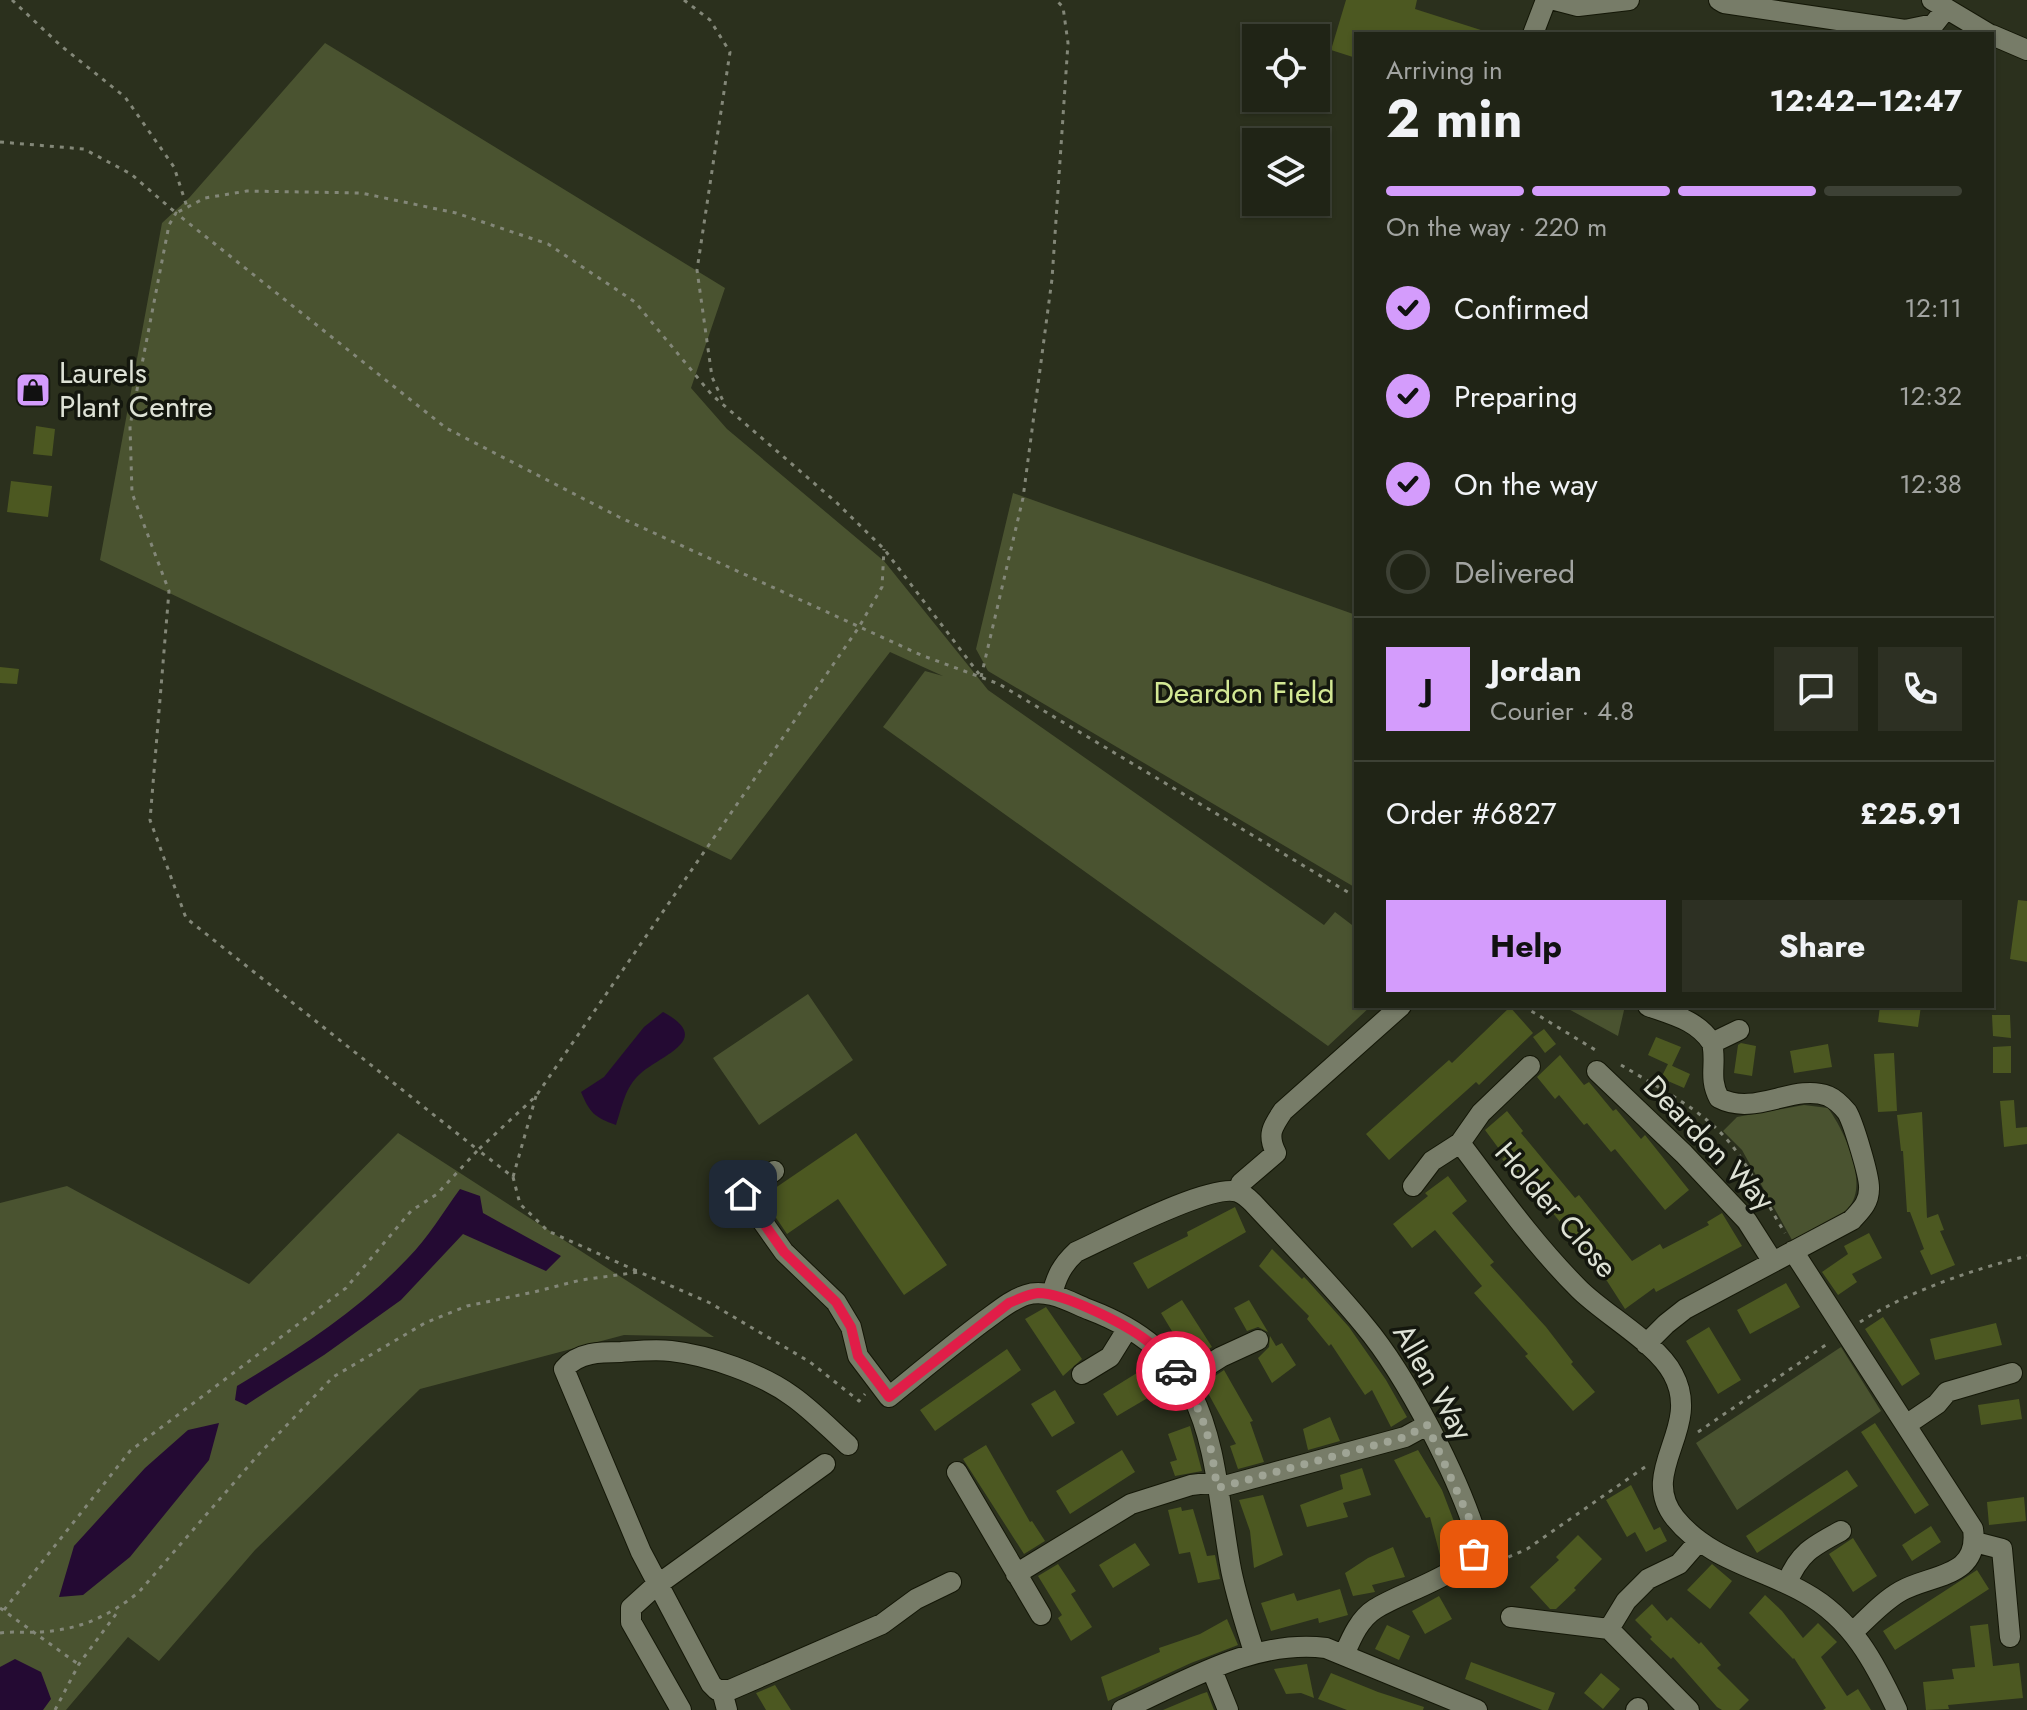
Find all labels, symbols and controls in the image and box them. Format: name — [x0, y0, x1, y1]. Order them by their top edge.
map controls — [1242, 24, 1330, 216]
button: locate — [1242, 24, 1330, 112]
text: Arriving in — [1386, 51, 1503, 89]
text: 12:42–12:47 — [1770, 79, 1962, 122]
text: 2 min — [1386, 81, 1523, 157]
button: layers — [1242, 128, 1330, 216]
text: On the way · 220 m — [1386, 208, 1607, 246]
icon: check — [1386, 286, 1430, 330]
text: Confirmed — [1454, 287, 1589, 330]
text: 12:11 — [1904, 289, 1962, 327]
place label: Laurels Plant Centre — [59, 351, 213, 428]
shop icon: Laurels Plant Centre — [14, 371, 52, 409]
icon: check — [1386, 374, 1430, 418]
text: Preparing — [1454, 375, 1578, 418]
text: 12:32 — [1899, 377, 1962, 415]
icon: check — [1386, 462, 1430, 506]
text: On the way — [1454, 463, 1598, 506]
text: 12:38 — [1899, 465, 1962, 503]
text: Delivered — [1454, 551, 1575, 594]
button: chat — [1774, 647, 1858, 731]
button: phone — [1878, 647, 1962, 731]
text: Jordan — [1490, 649, 1582, 692]
text: J — [1423, 668, 1433, 711]
park label: Deardon Field — [1153, 671, 1335, 714]
text: Courier · 4.8 — [1490, 692, 1634, 730]
text: Order #6827 — [1386, 792, 1556, 835]
text: £25.91 — [1860, 792, 1962, 835]
button: Help — [1386, 900, 1666, 992]
button: Share — [1682, 900, 1962, 992]
street label: Deardon Way — [1634, 1066, 1785, 1220]
street label: Holder Close — [1485, 1132, 1628, 1287]
pin — [709, 1160, 777, 1228]
icon: home — [721, 1172, 765, 1216]
street label: Allen Way — [1383, 1316, 1484, 1449]
courier — [1136, 1331, 1216, 1411]
icon: car — [1154, 1349, 1198, 1393]
pin — [1440, 1520, 1508, 1588]
icon: bag — [1452, 1532, 1496, 1576]

